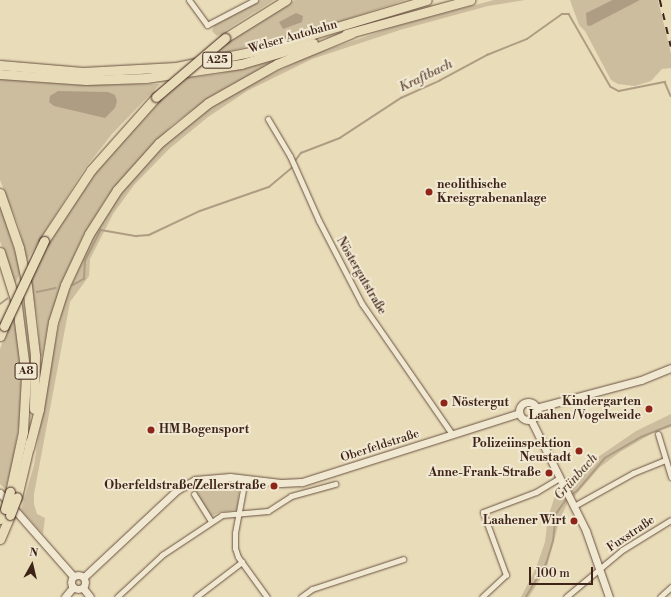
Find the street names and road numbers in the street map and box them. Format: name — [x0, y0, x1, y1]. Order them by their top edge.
street label: Welser Autobahn — [247, 17, 339, 57]
road number: A25 — [202, 51, 232, 69]
street label: Nöstergutstraße — [333, 235, 389, 317]
road number: A8 — [14, 362, 38, 380]
street label: Oberfeldstraße — [339, 427, 421, 465]
street label: Fuxstraße — [604, 513, 658, 555]

